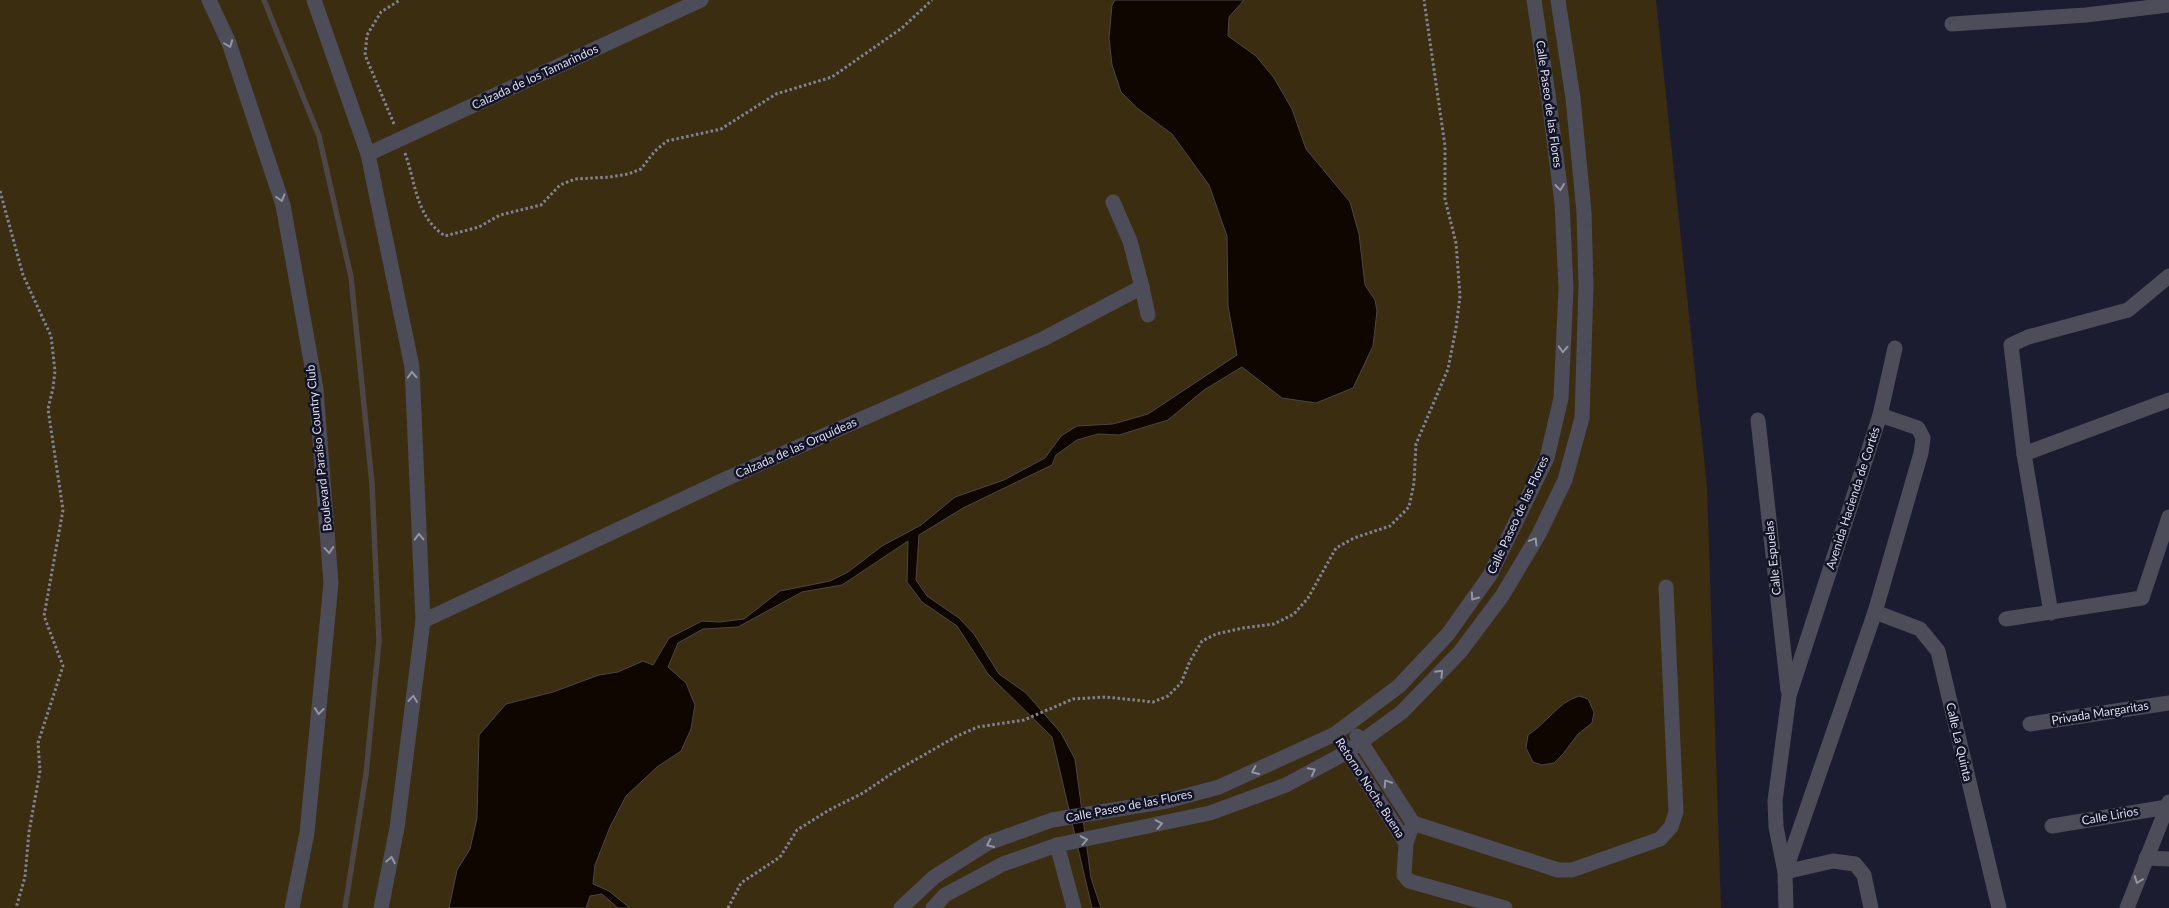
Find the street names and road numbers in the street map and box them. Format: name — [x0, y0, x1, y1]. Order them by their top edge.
street label: Calle Paseo de las Flores — [1533, 39, 1566, 169]
street label: Calzada de los Tamarindos — [469, 41, 600, 112]
street label: Boulevard Paraíso Country Club — [302, 364, 335, 532]
street label: Calzada de las Orquídeas — [733, 414, 859, 481]
street label: Avenida Hacienda de Cortés — [1822, 425, 1883, 571]
street label: Calle Paseo de las Flores — [1484, 453, 1552, 576]
street label: Calle Espuelas — [1761, 520, 1784, 596]
street label: Privada Margaritas — [2050, 697, 2150, 728]
street label: Calle La Quinta — [1943, 701, 1976, 783]
street label: Retorno Noche Buena — [1332, 735, 1408, 841]
street label: Calle Paseo de las Flores — [1064, 786, 1193, 825]
street label: Calle Lirios — [2080, 803, 2139, 828]

